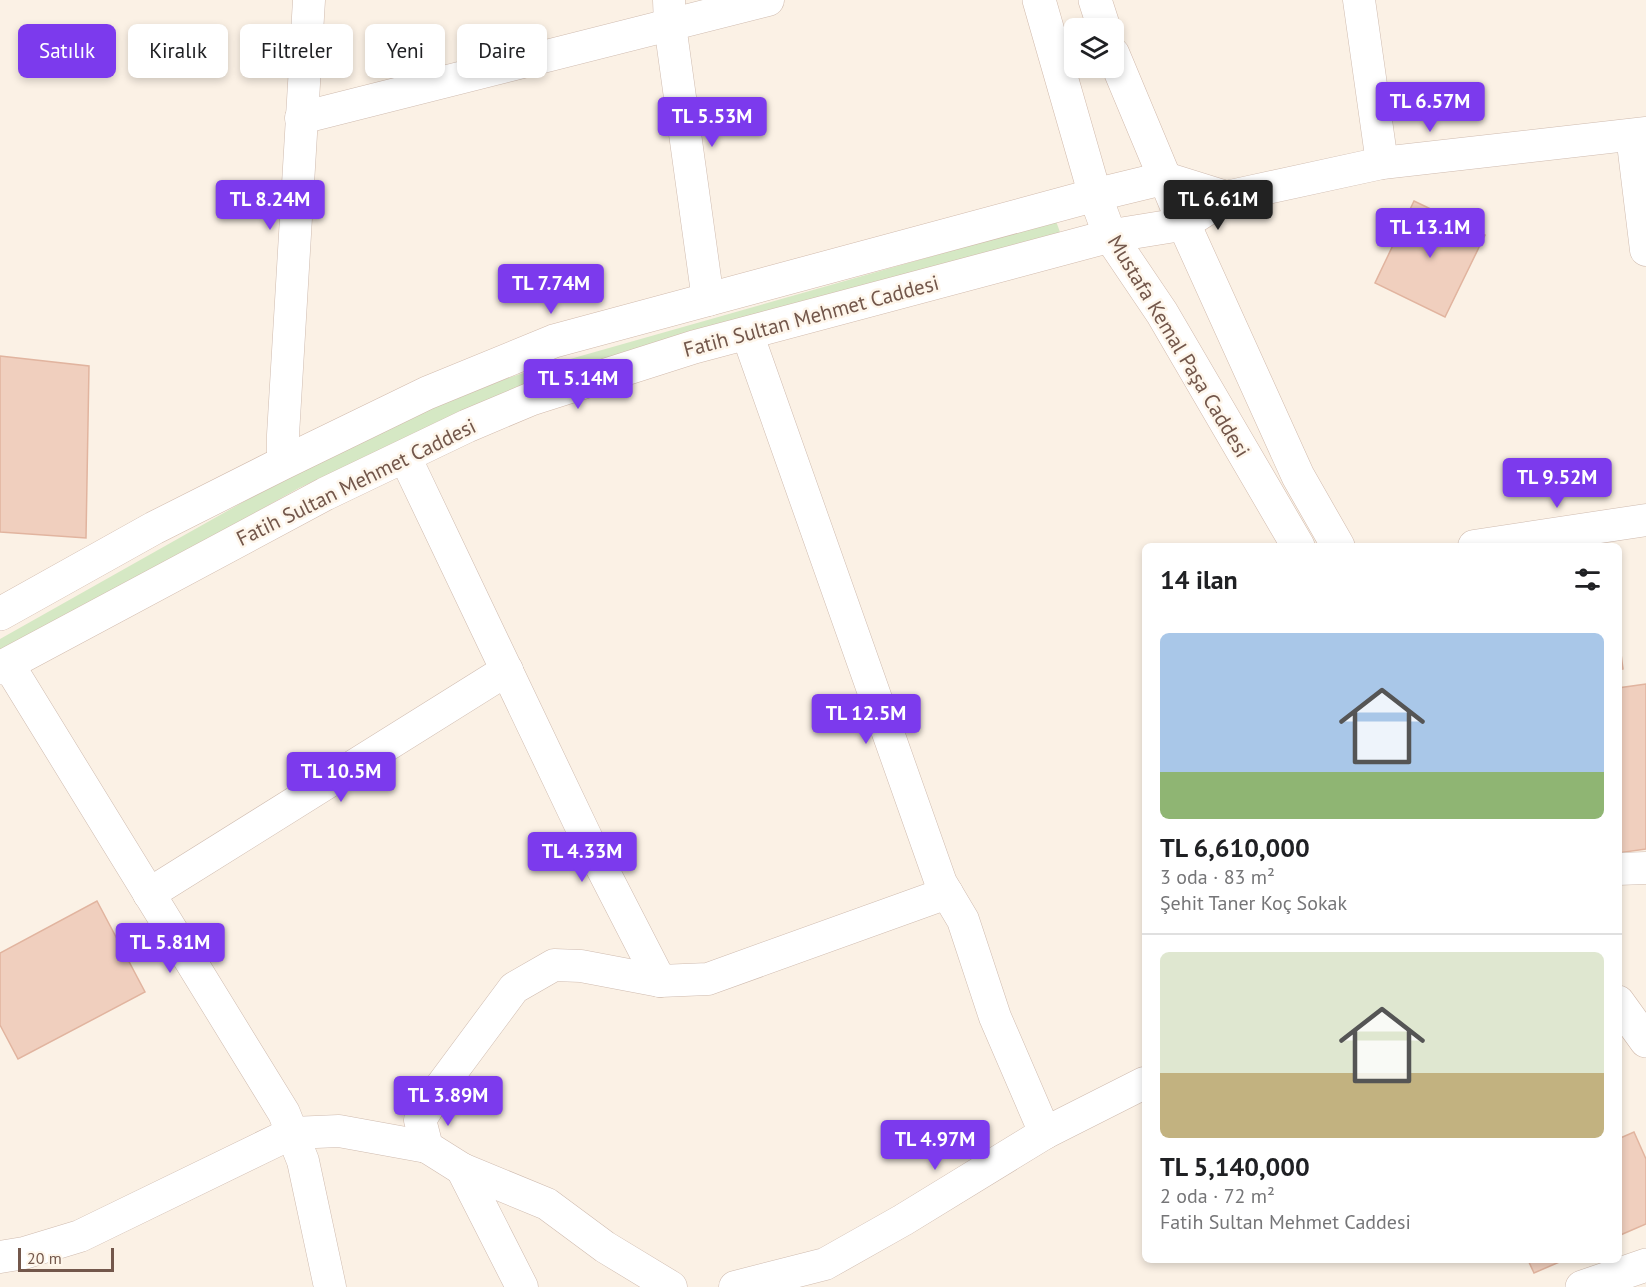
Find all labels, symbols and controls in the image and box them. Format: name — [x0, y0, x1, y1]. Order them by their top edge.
map controls — [1064, 18, 1124, 78]
button: layers — [1064, 18, 1124, 78]
chip: Satılık — [18, 24, 116, 78]
chip: Kiralık — [128, 24, 228, 78]
chip: Filtreler — [240, 24, 353, 78]
chip: Yeni — [365, 24, 445, 78]
chip: Daire — [457, 24, 547, 78]
pin: TL 6.57M — [1368, 82, 1492, 133]
text: TL 6.57M — [1390, 88, 1470, 114]
pin: TL 5.53M — [650, 97, 774, 148]
text: TL 5.53M — [672, 103, 752, 129]
pin: TL 8.24M — [208, 180, 332, 231]
pin: TL 6.61M — [1156, 180, 1280, 231]
text: TL 8.24M — [230, 186, 310, 212]
text: TL 6.61M — [1178, 186, 1258, 212]
pin: TL 13.1M — [1368, 208, 1492, 259]
text: TL 13.1M — [1390, 214, 1470, 240]
street label: Mustafa Kemal Paşa Caddesi — [1102, 230, 1256, 462]
pin: TL 7.74M — [489, 264, 613, 315]
street label: Fatih Sultan Mehmet Caddesi — [680, 269, 942, 363]
text: TL 7.74M — [512, 270, 590, 296]
pin: TL 5.14M — [516, 359, 640, 410]
text: TL 5.14M — [538, 365, 618, 391]
street label: Fatih Sultan Mehmet Caddesi — [232, 412, 480, 552]
pin: TL 9.52M — [1495, 458, 1619, 509]
text: TL 9.52M — [1517, 464, 1597, 490]
text: 14 ilan — [1160, 563, 1238, 596]
icon: filters — [1571, 563, 1604, 596]
icon: home — [1328, 672, 1436, 780]
pin: TL 12.5M — [804, 694, 928, 745]
text: TL 12.5M — [826, 700, 906, 726]
pin: TL 10.5M — [279, 752, 403, 803]
text: TL 10.5M — [301, 758, 381, 784]
text: TL 6,610,000 — [1160, 831, 1310, 864]
pin: TL 4.33M — [520, 832, 644, 883]
text: TL 4.33M — [542, 838, 622, 864]
text: 3 oda · 83 m² — [1160, 864, 1275, 890]
text: Şehit Taner Koç Sokak — [1160, 890, 1347, 916]
pin: TL 5.81M — [108, 923, 232, 974]
text: TL 5.81M — [130, 929, 210, 955]
icon: home — [1328, 991, 1436, 1099]
pin: TL 3.89M — [386, 1076, 510, 1127]
text: TL 3.89M — [408, 1082, 488, 1108]
pin: TL 4.97M — [873, 1120, 997, 1171]
text: TL 4.97M — [895, 1126, 975, 1152]
text: TL 5,140,000 — [1160, 1150, 1310, 1183]
text: 2 oda · 72 m² — [1160, 1183, 1275, 1209]
text: Fatih Sultan Mehmet Caddesi — [1160, 1209, 1411, 1235]
scale bar — [18, 1245, 114, 1272]
text: 20 m — [27, 1248, 62, 1268]

